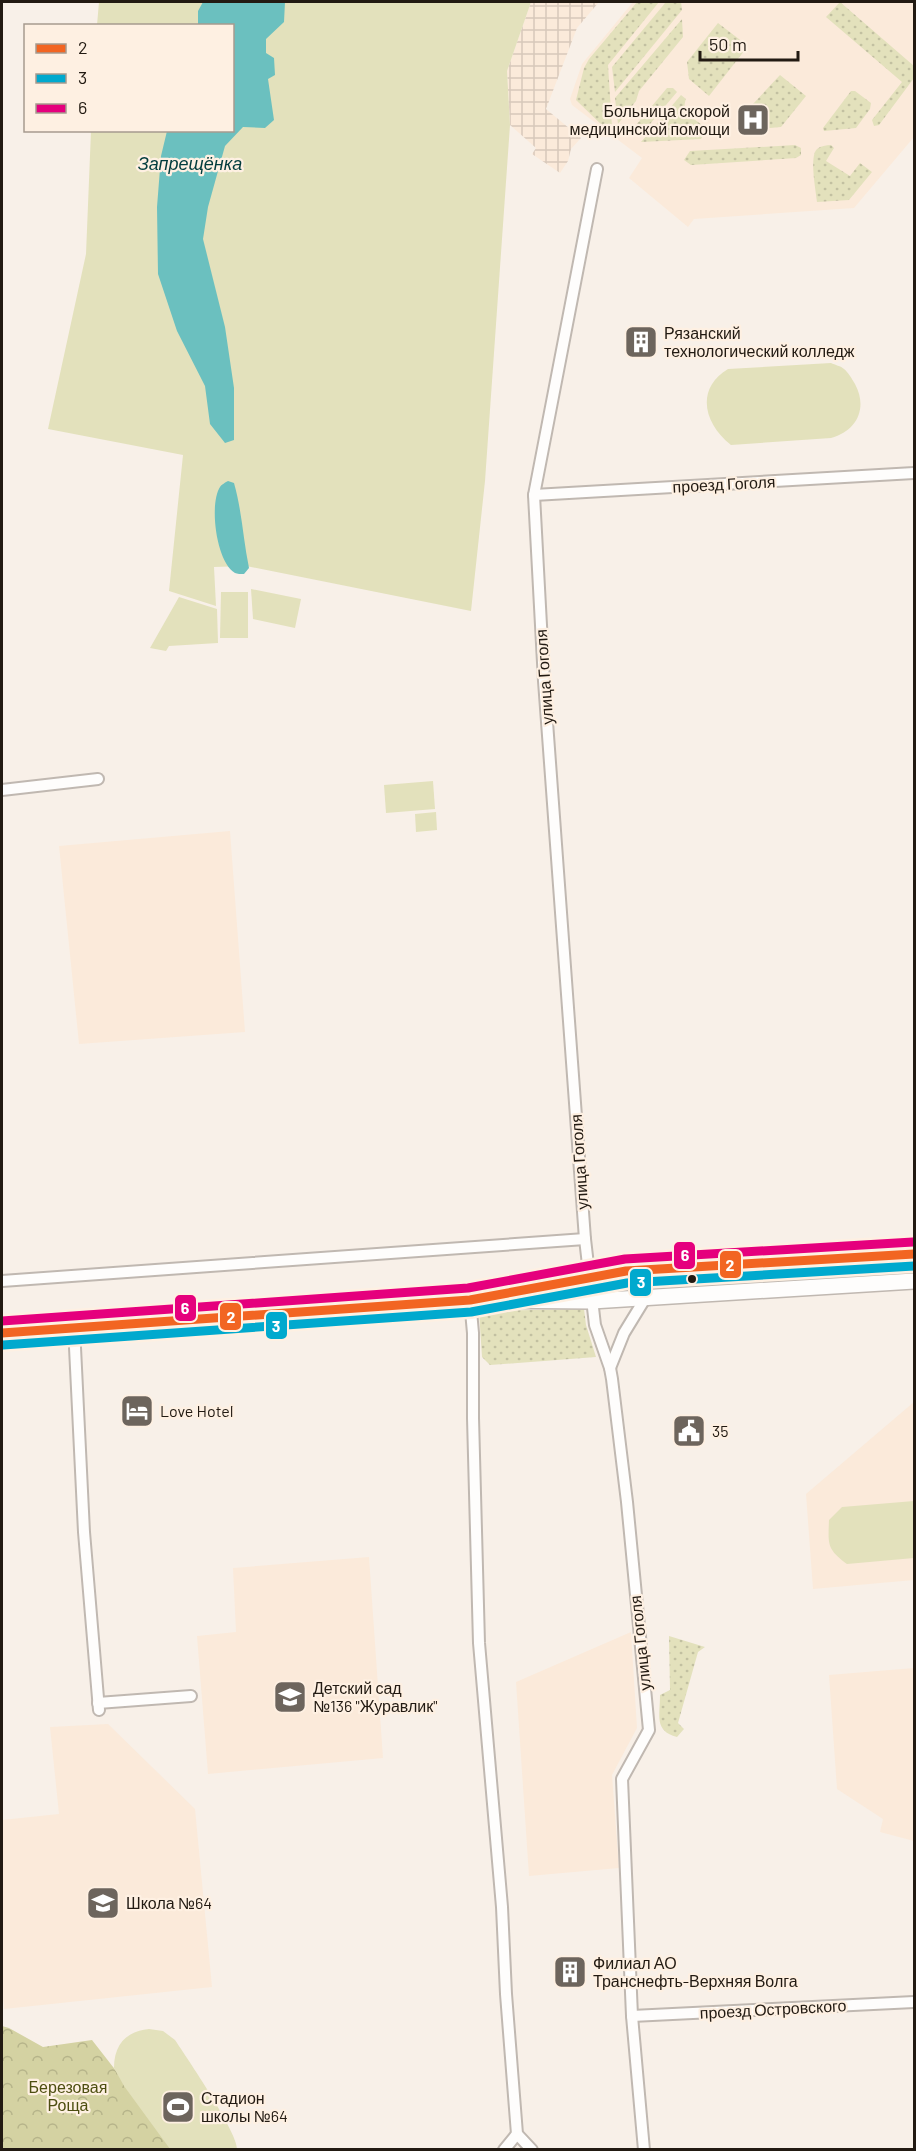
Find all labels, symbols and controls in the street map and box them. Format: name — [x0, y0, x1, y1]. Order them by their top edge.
legend — [24, 24, 234, 132]
scale bar — [700, 24, 798, 62]
text: 50 m — [709, 33, 747, 55]
text: 2 — [78, 36, 88, 58]
text: 3 — [78, 66, 87, 88]
text: 6 — [78, 96, 87, 118]
place label: Больница скорой медицинской помощи — [569, 101, 730, 138]
hospital icon: Больница скорой медицинской помощи — [735, 102, 771, 138]
water label: Запрещёнка — [138, 152, 242, 174]
place label: Рязанский технологический колледж — [664, 323, 855, 360]
building icon: Рязанский технологический колледж — [623, 324, 659, 360]
street label: проезд Гоголя — [672, 471, 776, 496]
street label: улица Гоголя — [531, 629, 556, 725]
street label: улица Гоголя — [566, 1114, 591, 1210]
line badge: 6 — [673, 1241, 696, 1270]
text: 6 — [681, 1245, 690, 1264]
line badge: 2 — [719, 1250, 742, 1279]
text: 2 — [726, 1255, 735, 1274]
line badge: 3 — [629, 1268, 652, 1297]
text: 3 — [637, 1272, 645, 1291]
unlabelled marker — [686, 1273, 698, 1285]
line badge: 6 — [174, 1294, 197, 1322]
text: 6 — [181, 1298, 190, 1317]
line badge: 2 — [219, 1302, 242, 1331]
text: 2 — [227, 1307, 236, 1326]
line badge: 3 — [265, 1311, 288, 1340]
text: 3 — [272, 1316, 280, 1335]
hotel icon: Love Hotel — [119, 1393, 155, 1429]
place label: Love Hotel — [160, 1401, 233, 1420]
public building icon: 35 — [671, 1413, 707, 1449]
place label: 35 — [712, 1421, 728, 1440]
street label: улица Гоголя — [625, 1594, 654, 1692]
place label: Детский сад №136 "Журавлик" — [313, 1678, 437, 1715]
school or university icon: Детский сад №136 "Журавлик" — [272, 1679, 308, 1715]
school or university icon: Школа №64 — [85, 1885, 121, 1921]
place label: Школа №64 — [126, 1893, 212, 1912]
place label: Филиал АО Транснефть-Верхняя Волга — [593, 1953, 798, 1990]
building icon: Филиал АО Транснефть-Верхняя Волга — [552, 1954, 588, 1990]
street label: проезд Островского — [699, 1995, 847, 2022]
park label: Березовая Роща — [29, 2077, 107, 2114]
place label: Стадион школы №64 — [201, 2088, 288, 2125]
sports icon: Стадион школы №64 — [160, 2089, 196, 2125]

